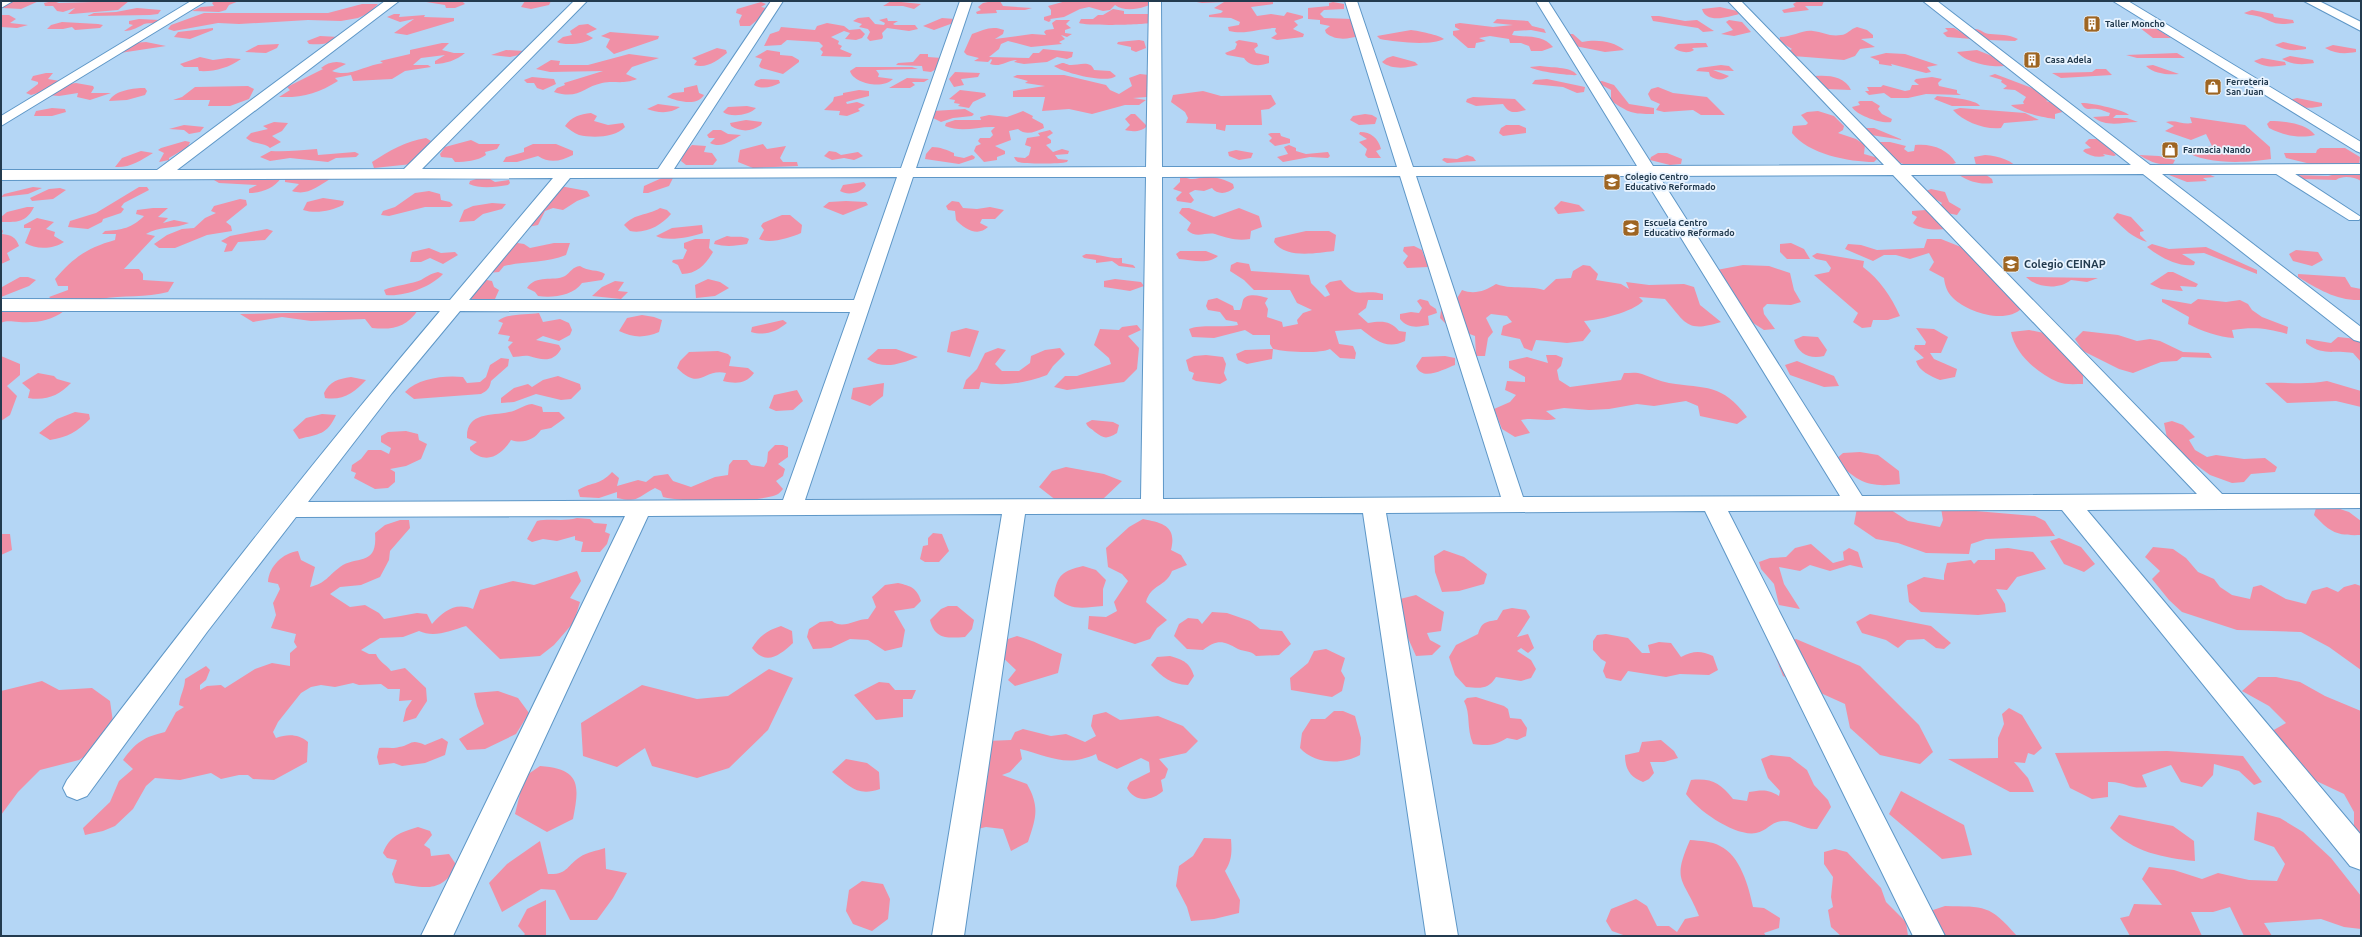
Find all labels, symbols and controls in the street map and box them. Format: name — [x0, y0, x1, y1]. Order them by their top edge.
building icon: Taller Moncho — [2082, 14, 2102, 34]
place label: Taller Moncho — [2105, 19, 2165, 29]
building icon: Casa Adela — [2022, 50, 2042, 70]
place label: Casa Adela — [2045, 55, 2092, 65]
shop icon: Ferreteria San Juan — [2203, 77, 2223, 97]
place label: Ferreteria San Juan — [2226, 77, 2269, 97]
shop icon: Farmacia Nando — [2160, 140, 2180, 160]
place label: Farmacia Nando — [2183, 145, 2251, 155]
school or university icon: Colegio Centro Educativo Reformado — [1602, 172, 1622, 192]
place label: Colegio Centro Educativo Reformado — [1625, 172, 1716, 192]
school or university icon: Escuela Centro Educativo Reformado — [1621, 218, 1641, 238]
place label: Escuela Centro Educativo Reformado — [1644, 218, 1735, 238]
school or university icon: Colegio CEINAP — [2001, 254, 2021, 274]
place label: Colegio CEINAP — [2024, 258, 2106, 270]

